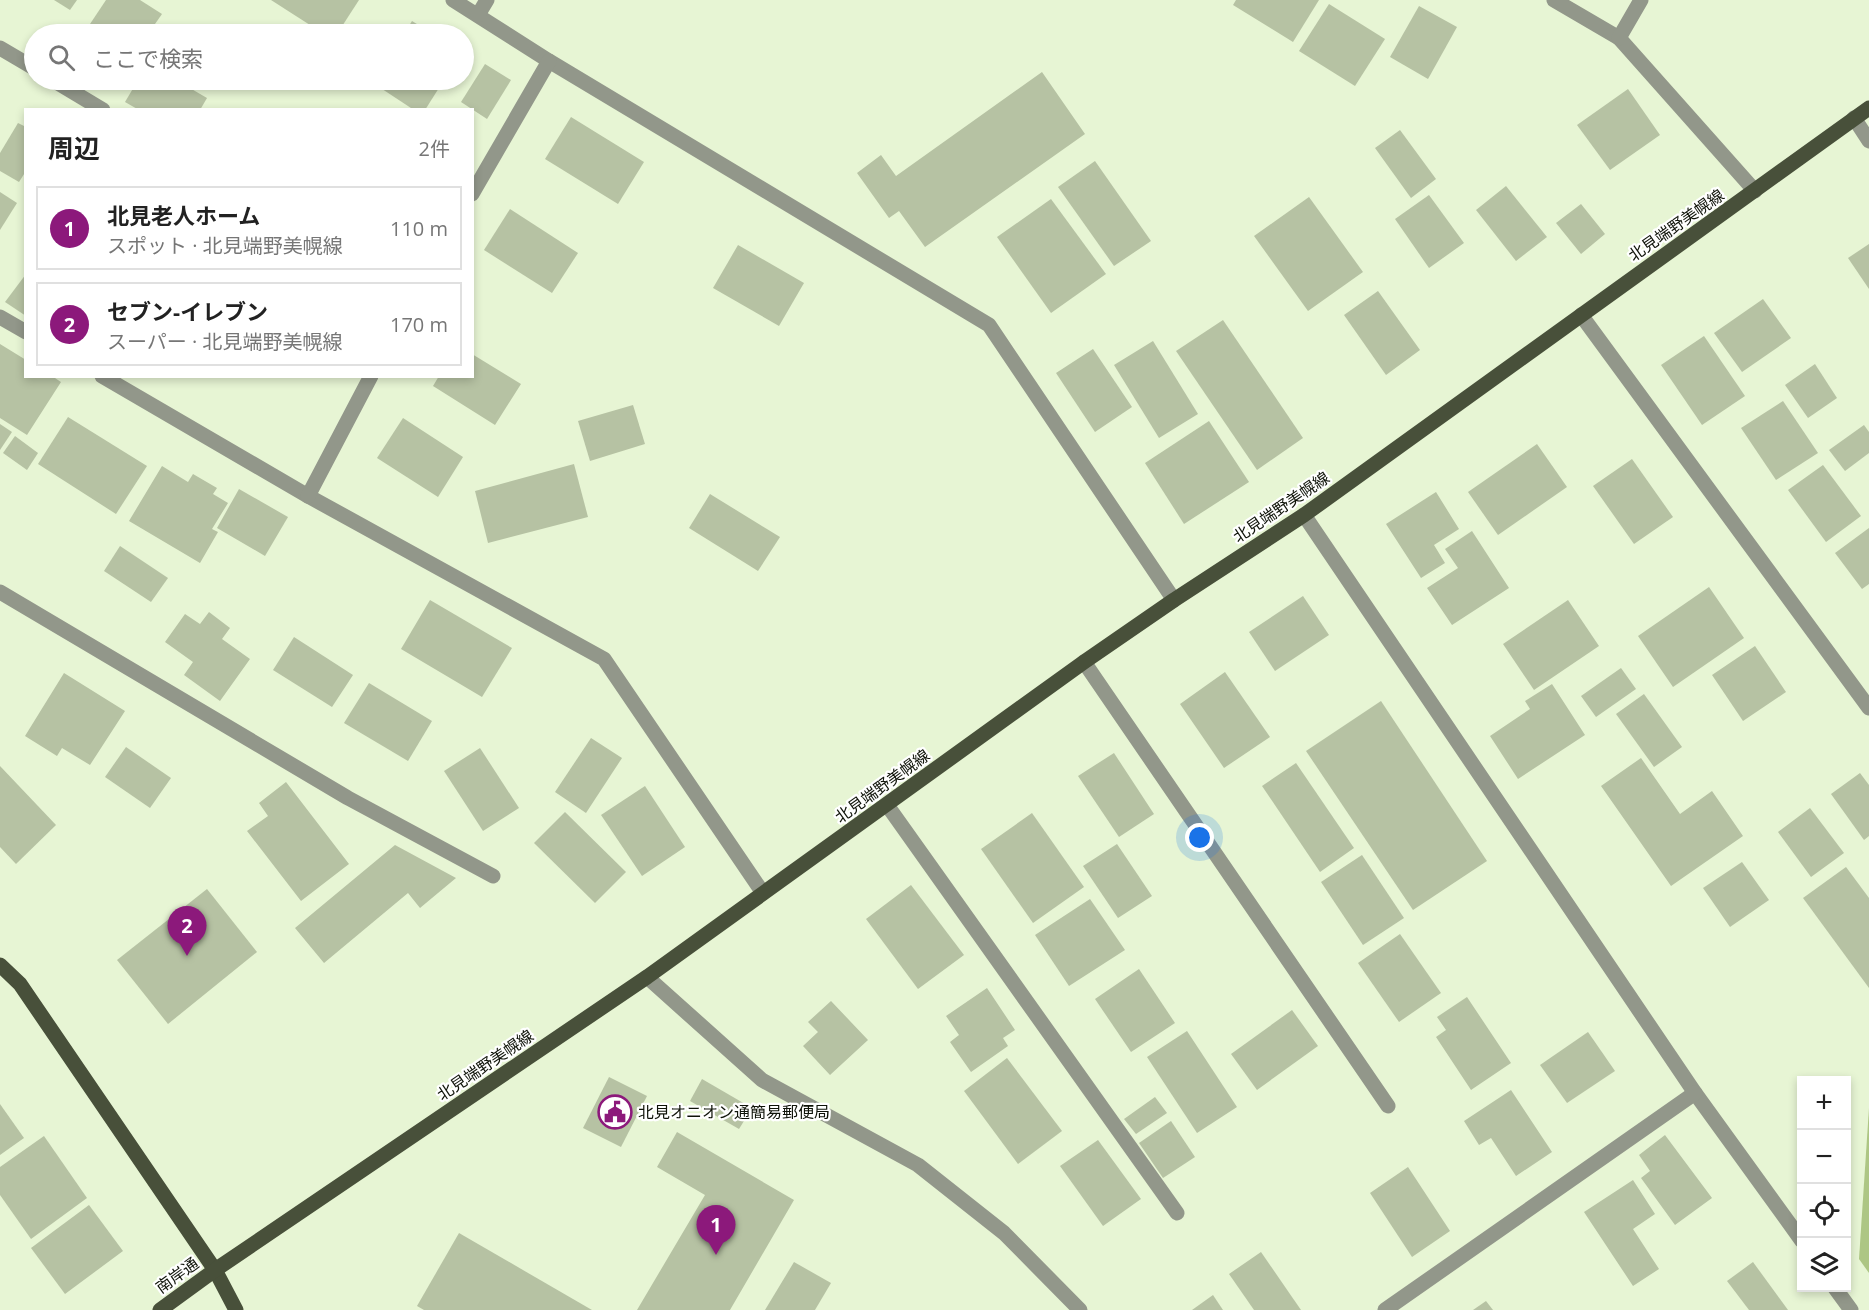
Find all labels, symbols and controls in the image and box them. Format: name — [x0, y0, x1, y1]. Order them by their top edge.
search box — [24, 24, 474, 90]
icon: search — [45, 41, 78, 74]
text: ここで検索 — [93, 43, 203, 73]
text: 周辺 — [48, 130, 100, 166]
text: 2件 — [419, 135, 450, 162]
street label: 北見端野美幌線 — [1624, 184, 1728, 266]
text: 北見老人ホーム — [107, 200, 260, 230]
text: 1 — [64, 215, 75, 242]
text: 110 m — [390, 215, 448, 242]
text: スポット · 北見端野美幌線 — [107, 232, 343, 259]
text: セブン-イレブン — [107, 296, 268, 326]
text: 2 — [64, 311, 75, 338]
text: 170 m — [390, 311, 448, 338]
text: スーパー · 北見端野美幌線 — [107, 328, 342, 355]
street label: 北見端野美幌線 — [1228, 467, 1334, 547]
street label: 北見端野美幌線 — [830, 744, 934, 828]
your location — [1185, 823, 1214, 852]
pin: 2 — [168, 906, 207, 956]
street label: 北見端野美幌線 — [432, 1025, 538, 1105]
map controls — [1797, 1076, 1851, 1292]
button: + — [1797, 1076, 1851, 1130]
public building icon: 北見オニオン通簡易郵便局 — [597, 1094, 633, 1130]
place label: 北見オニオン通簡易郵便局 — [638, 1101, 830, 1123]
button: − — [1797, 1130, 1851, 1184]
button: locate — [1797, 1184, 1851, 1238]
pin: 1 — [696, 1206, 736, 1255]
button: layers — [1797, 1238, 1851, 1292]
street label: 南岸通 — [151, 1252, 203, 1298]

